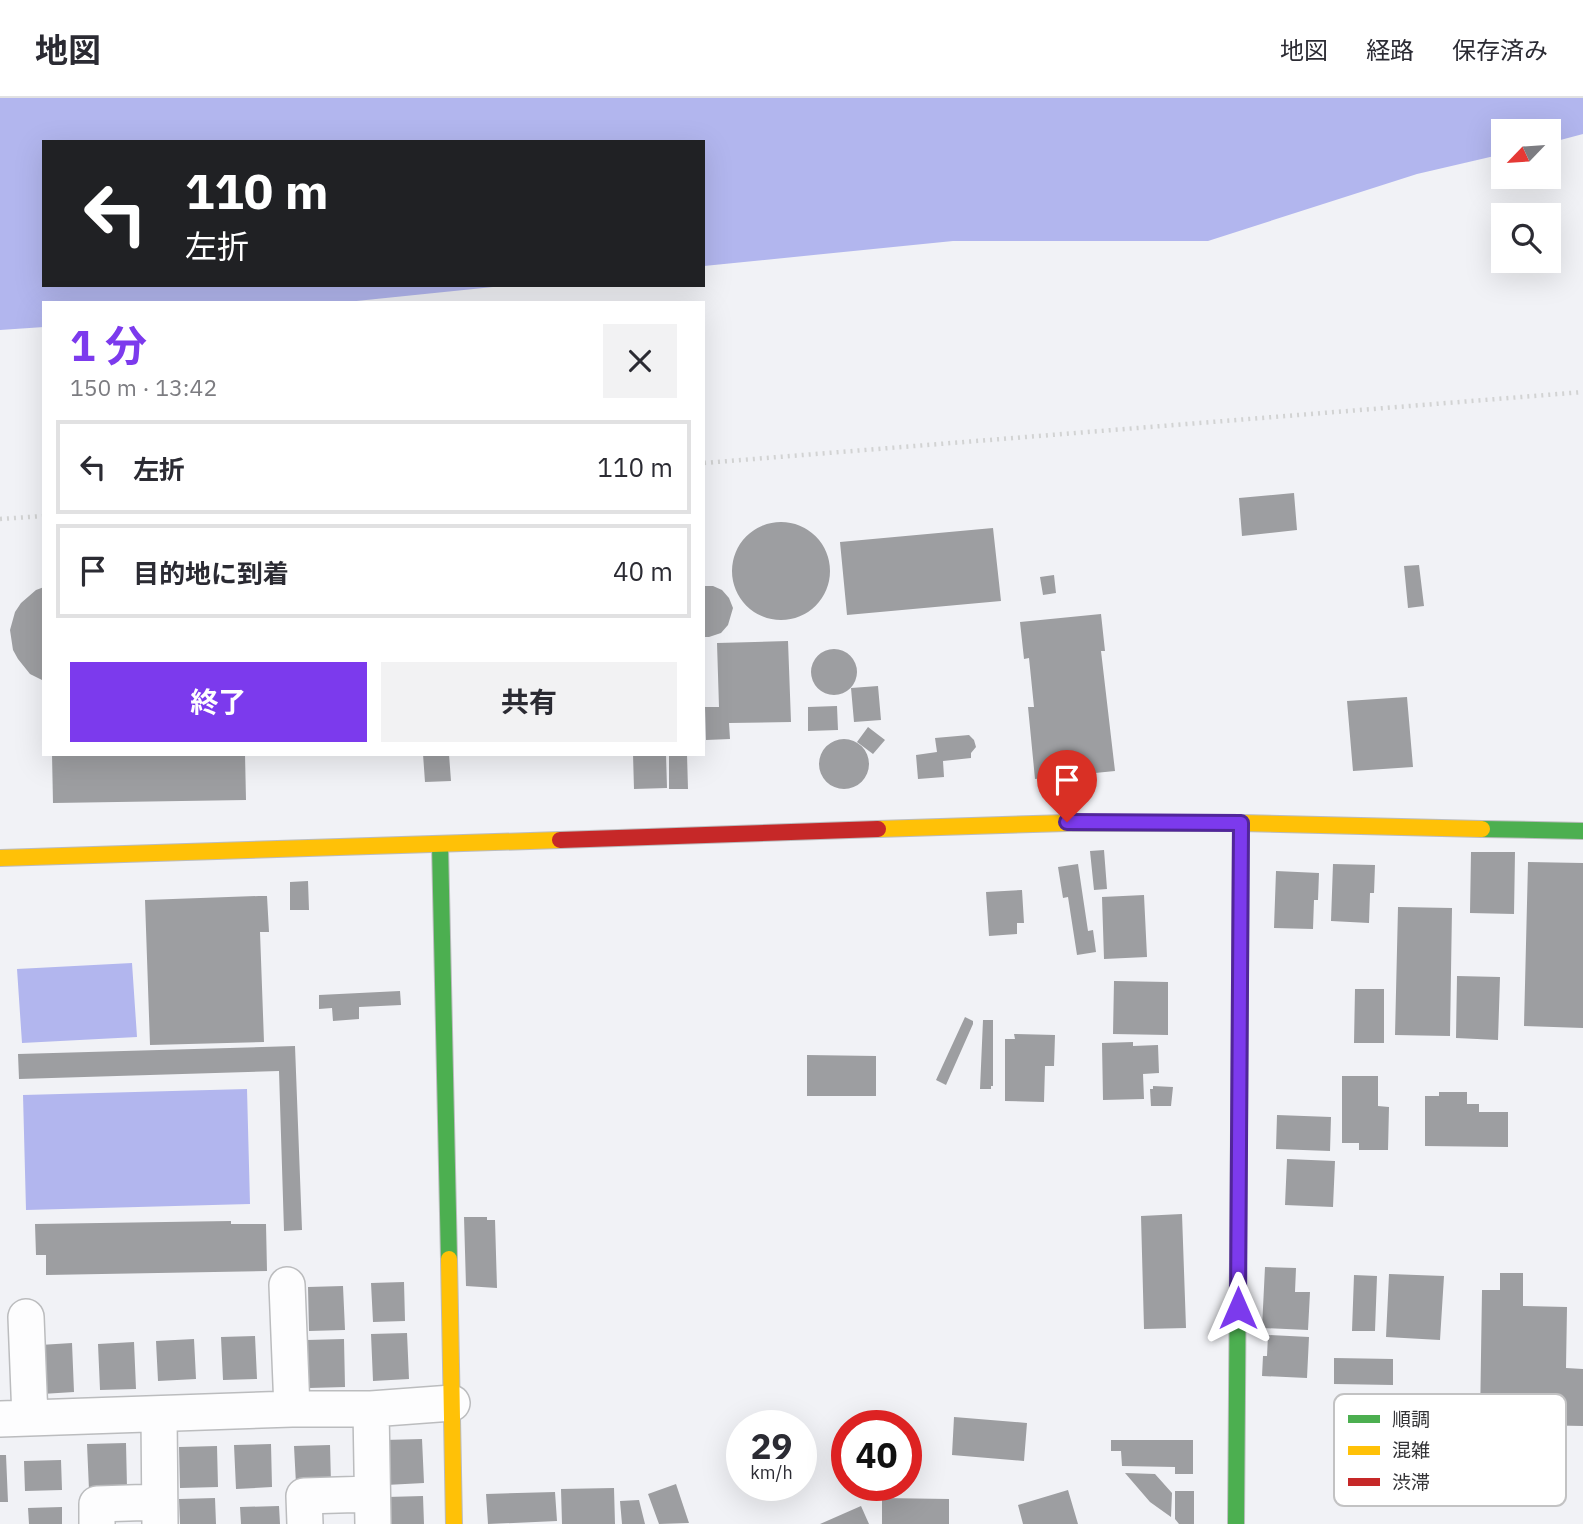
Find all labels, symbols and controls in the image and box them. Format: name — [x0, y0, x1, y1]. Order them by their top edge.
text: 地図 — [35, 28, 101, 71]
text: 地図 — [1280, 34, 1328, 66]
text: 経路 — [1366, 34, 1414, 66]
text: 保存済み — [1452, 34, 1548, 66]
north arrow — [1491, 119, 1561, 189]
map controls — [1491, 119, 1561, 273]
text: 110 m — [185, 159, 329, 222]
icon: left — [70, 168, 161, 259]
button: search — [1491, 203, 1561, 273]
text: 左折 — [185, 225, 249, 267]
text: 1 分 — [70, 318, 147, 373]
button: close — [603, 324, 677, 398]
text: 150 m · 13:42 — [70, 372, 217, 402]
icon: left — [74, 448, 112, 486]
text: 110 m — [597, 450, 673, 484]
text: 左折 — [133, 452, 185, 486]
icon: arrive — [74, 552, 112, 590]
text: 40 m — [613, 554, 673, 588]
text: 目的地に到着 — [133, 556, 289, 590]
button: 終了 — [70, 662, 367, 742]
button: 共有 — [381, 662, 677, 742]
pin — [1037, 750, 1097, 822]
icon: arrive — [1048, 761, 1086, 799]
position arrow — [1201, 1271, 1275, 1345]
legend — [1334, 1394, 1566, 1506]
text: 順調 — [1392, 1407, 1430, 1431]
speed limit sign: 40 — [831, 1410, 922, 1501]
text: 29 — [750, 1423, 793, 1469]
text: 混雑 — [1392, 1438, 1430, 1462]
text: km/h — [750, 1461, 793, 1484]
text: 渋滞 — [1392, 1470, 1430, 1494]

